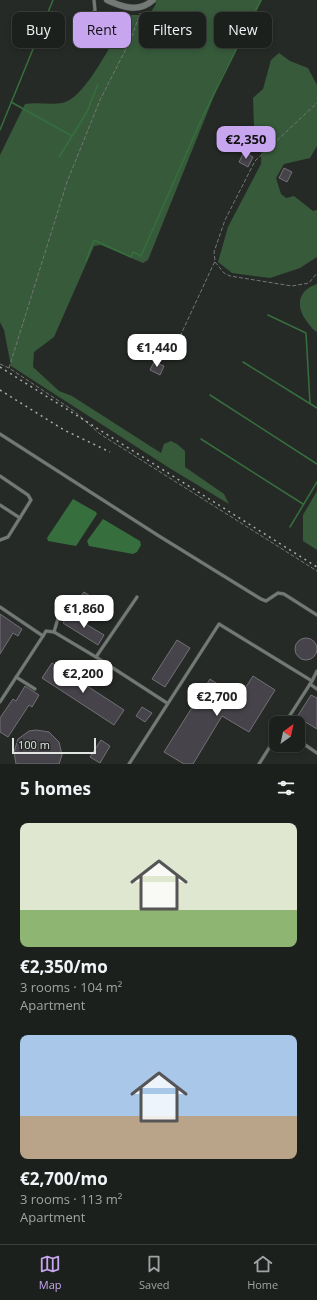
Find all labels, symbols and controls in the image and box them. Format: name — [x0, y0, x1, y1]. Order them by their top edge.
chip: Buy — [12, 12, 65, 48]
chip: Rent — [73, 12, 131, 48]
chip: Filters — [139, 12, 206, 48]
chip: New — [214, 12, 272, 48]
pin: €2,350 — [213, 126, 279, 160]
text: €2,350 — [226, 130, 266, 148]
pin: €1,440 — [124, 334, 190, 368]
text: €1,440 — [137, 338, 177, 356]
pin: €1,860 — [51, 595, 117, 629]
text: €1,860 — [64, 599, 104, 617]
pin: €2,200 — [50, 660, 116, 694]
text: €2,200 — [63, 664, 103, 682]
pin: €2,700 — [184, 683, 250, 717]
text: €2,700 — [197, 687, 237, 705]
north arrow — [269, 716, 305, 752]
map controls — [269, 716, 305, 752]
scale bar — [12, 736, 96, 755]
text: 100 m — [18, 737, 50, 752]
text: 5 homes — [20, 777, 91, 800]
icon: filters — [275, 777, 297, 799]
icon: home — [123, 849, 195, 921]
text: €2,350/mo — [20, 955, 108, 978]
text: 3 rooms · 104 m² — [20, 978, 122, 996]
text: Apartment — [20, 996, 85, 1014]
icon: home — [123, 1061, 195, 1133]
text: €2,700/mo — [20, 1167, 108, 1190]
text: 3 rooms · 113 m² — [20, 1190, 122, 1208]
text: Apartment — [20, 1208, 85, 1226]
tab: Map — [39, 1253, 62, 1292]
tab: Saved — [139, 1253, 170, 1292]
tab: Home — [247, 1253, 278, 1292]

